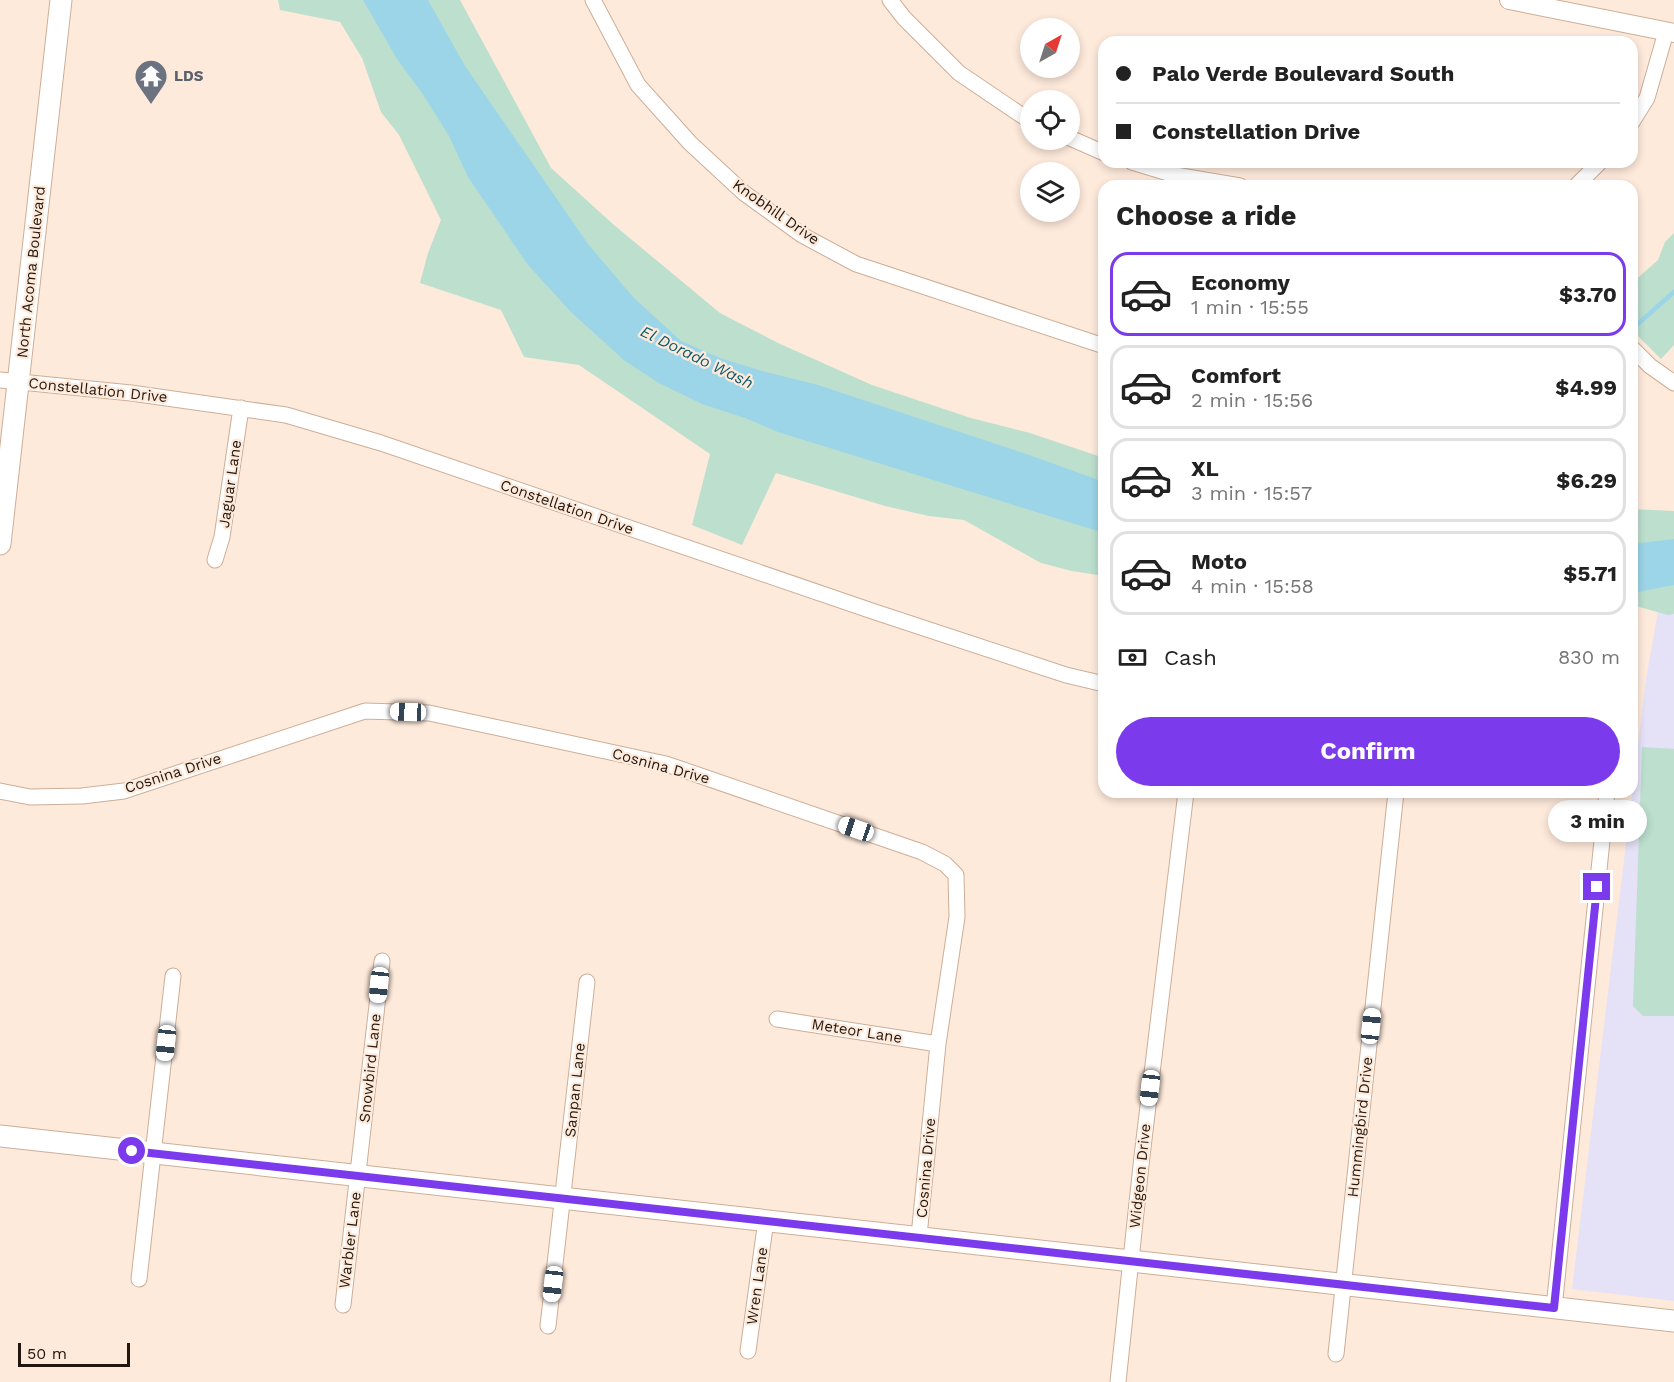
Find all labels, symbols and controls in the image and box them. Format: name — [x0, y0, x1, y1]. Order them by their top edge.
north arrow — [1020, 18, 1080, 78]
map controls — [1020, 18, 1080, 222]
temple icon: LDS — [133, 58, 169, 105]
text: Palo Verde Boulevard South — [1152, 61, 1454, 86]
place label: LDS — [174, 67, 204, 85]
button: locate — [1020, 90, 1080, 150]
text: Constellation Drive — [1152, 119, 1360, 144]
button: layers — [1020, 162, 1080, 222]
street label: Knobhill Drive — [729, 175, 823, 249]
street label: North Acoma Boulevard — [13, 185, 49, 359]
text: Choose a ride — [1116, 200, 1296, 232]
icon: car — [1119, 267, 1173, 321]
text: Economy — [1191, 270, 1290, 295]
text: $3.70 — [1559, 282, 1617, 307]
text: 1 min · 15:55 — [1191, 295, 1309, 319]
water label: El Dorado Wash — [638, 322, 756, 392]
icon: car — [1119, 360, 1173, 414]
text: Comfort — [1191, 363, 1281, 388]
street label: Constellation Drive — [28, 374, 168, 406]
text: $4.99 — [1555, 375, 1617, 400]
text: 2 min · 15:56 — [1191, 388, 1313, 412]
street label: Jaguar Lane — [215, 439, 245, 529]
icon: car — [1119, 453, 1173, 507]
text: XL — [1191, 456, 1219, 481]
text: $6.29 — [1556, 468, 1617, 493]
street label: Constellation Drive — [498, 476, 636, 538]
text: 3 min · 15:57 — [1191, 481, 1312, 505]
icon: car — [1119, 546, 1173, 600]
text: Moto — [1191, 549, 1247, 574]
text: $5.71 — [1563, 561, 1617, 586]
text: 4 min · 15:58 — [1191, 574, 1314, 598]
icon: cash — [1116, 641, 1149, 674]
text: Cash — [1164, 645, 1217, 670]
text: 830 m — [1558, 645, 1620, 669]
car — [390, 702, 426, 722]
button: Confirm — [1116, 717, 1620, 786]
street label: Cosnina Drive — [610, 744, 712, 788]
street label: Cosnina Drive — [123, 749, 223, 797]
callout: 3 min — [1548, 800, 1646, 842]
text: 3 min — [1570, 809, 1625, 833]
car — [836, 815, 876, 843]
route end — [1583, 873, 1610, 900]
car — [368, 966, 390, 1004]
car — [1360, 1007, 1382, 1045]
street label: Snowbird Lane — [355, 1013, 385, 1123]
street label: Meteor Lane — [810, 1015, 904, 1047]
car — [155, 1024, 177, 1062]
street label: Sanpan Lane — [561, 1042, 589, 1138]
street label: Hummingbird Drive — [1344, 1056, 1376, 1198]
car — [1139, 1069, 1161, 1107]
street label: Cosnina Drive — [913, 1117, 939, 1219]
street label: Widgeon Drive — [1126, 1123, 1154, 1229]
route start — [118, 1137, 145, 1164]
street label: Warbler Lane — [335, 1191, 365, 1289]
street label: Wren Lane — [743, 1246, 771, 1326]
car — [542, 1265, 564, 1303]
scale bar — [18, 1340, 130, 1368]
text: 50 m — [27, 1344, 67, 1363]

